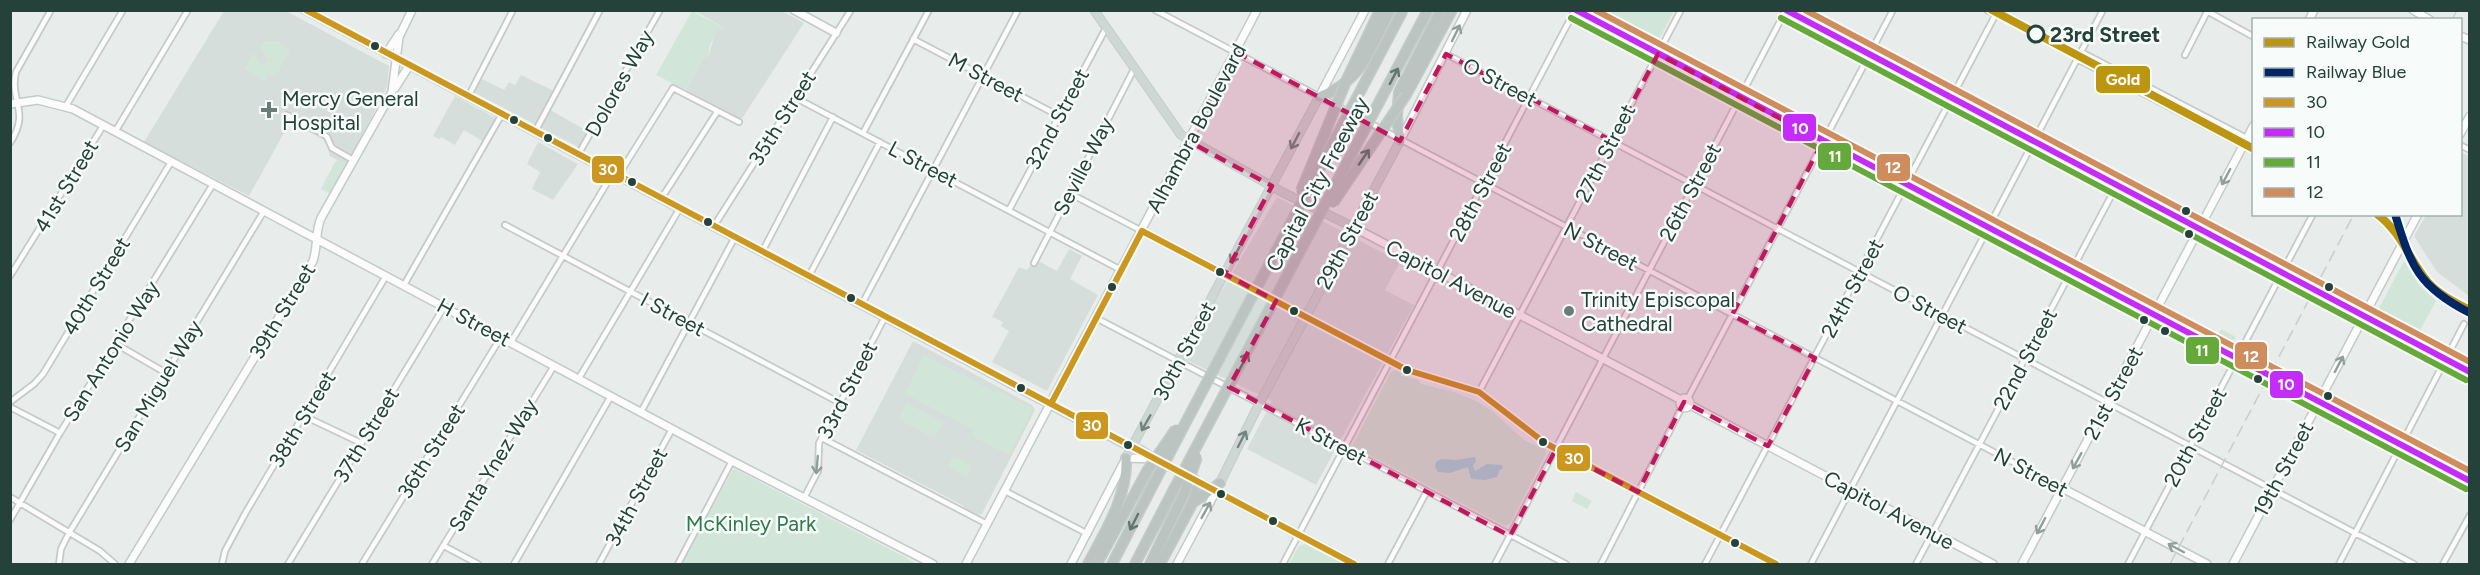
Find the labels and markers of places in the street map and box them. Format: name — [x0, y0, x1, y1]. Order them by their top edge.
place label: 23rd Street — [2050, 22, 2160, 47]
marker: 23rd Street — [2027, 25, 2045, 43]
unlabelled marker — [369, 40, 381, 52]
place label: Mercy General Hospital — [282, 86, 419, 135]
marker: Mercy General Hospital — [260, 101, 278, 119]
unlabelled marker — [508, 114, 520, 126]
unlabelled marker — [542, 132, 554, 144]
unlabelled marker — [626, 176, 638, 188]
unlabelled marker — [2180, 205, 2192, 217]
unlabelled marker — [702, 216, 714, 228]
unlabelled marker — [2183, 228, 2195, 240]
unlabelled marker — [1214, 266, 1226, 278]
unlabelled marker — [1106, 281, 1118, 293]
unlabelled marker — [2323, 281, 2335, 293]
place label: Trinity Episcopal Cathedral — [1581, 287, 1735, 336]
unlabelled marker — [845, 292, 857, 304]
marker: Trinity Episcopal Cathedral — [1562, 304, 1576, 318]
unlabelled marker — [1288, 305, 1300, 317]
unlabelled marker — [2138, 314, 2150, 326]
unlabelled marker — [2159, 325, 2171, 337]
unlabelled marker — [1401, 364, 1413, 376]
unlabelled marker — [2252, 373, 2264, 385]
unlabelled marker — [1015, 382, 1027, 394]
unlabelled marker — [2322, 390, 2334, 402]
unlabelled marker — [1537, 436, 1549, 448]
unlabelled marker — [1122, 439, 1134, 451]
unlabelled marker — [1215, 488, 1227, 500]
unlabelled marker — [1267, 515, 1279, 527]
unlabelled marker — [1729, 537, 1741, 549]

